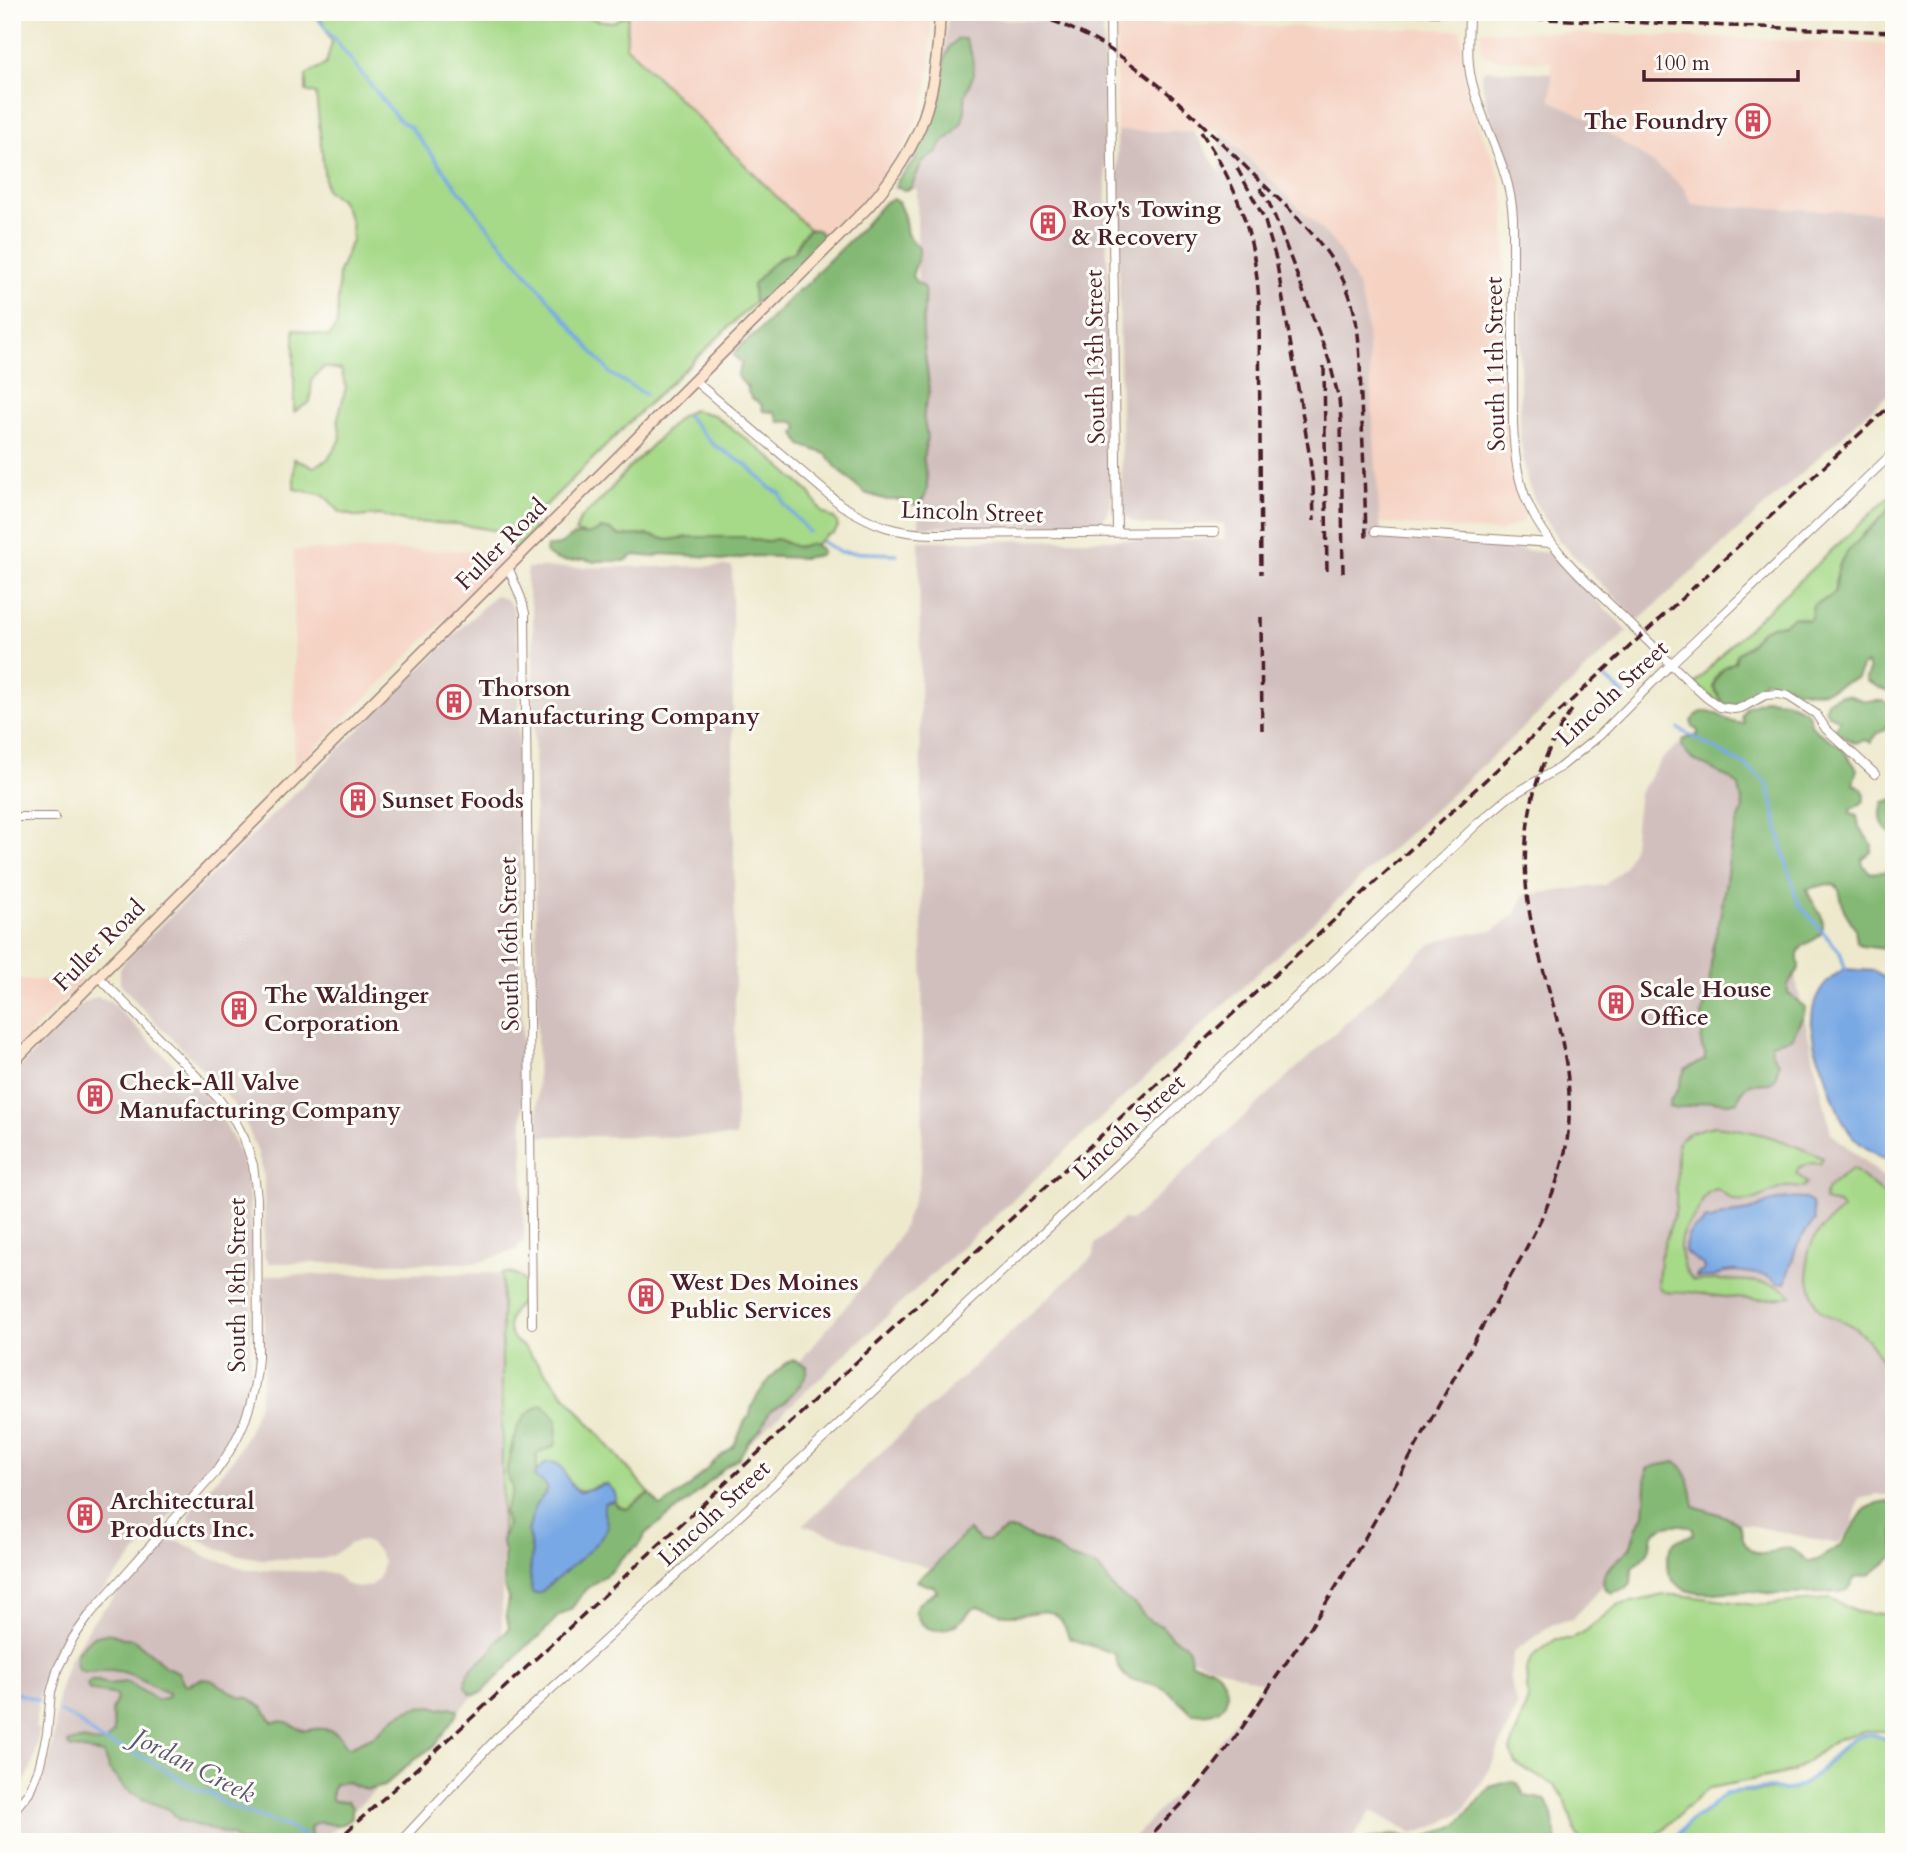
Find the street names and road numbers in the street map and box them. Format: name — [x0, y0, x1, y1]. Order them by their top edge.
street label: South 13th Street — [1077, 269, 1114, 445]
street label: South 11th Street — [1477, 276, 1514, 452]
street label: Fuller Road — [448, 491, 555, 598]
street label: Lincoln Street — [900, 494, 1044, 531]
street label: Lincoln Street — [1549, 632, 1676, 754]
street label: South 16th Street — [491, 856, 528, 1032]
street label: Fuller Road — [46, 892, 153, 999]
street label: Lincoln Street — [1066, 1066, 1193, 1188]
street label: South 18th Street — [221, 1197, 254, 1372]
street label: Lincoln Street — [651, 1452, 778, 1574]

